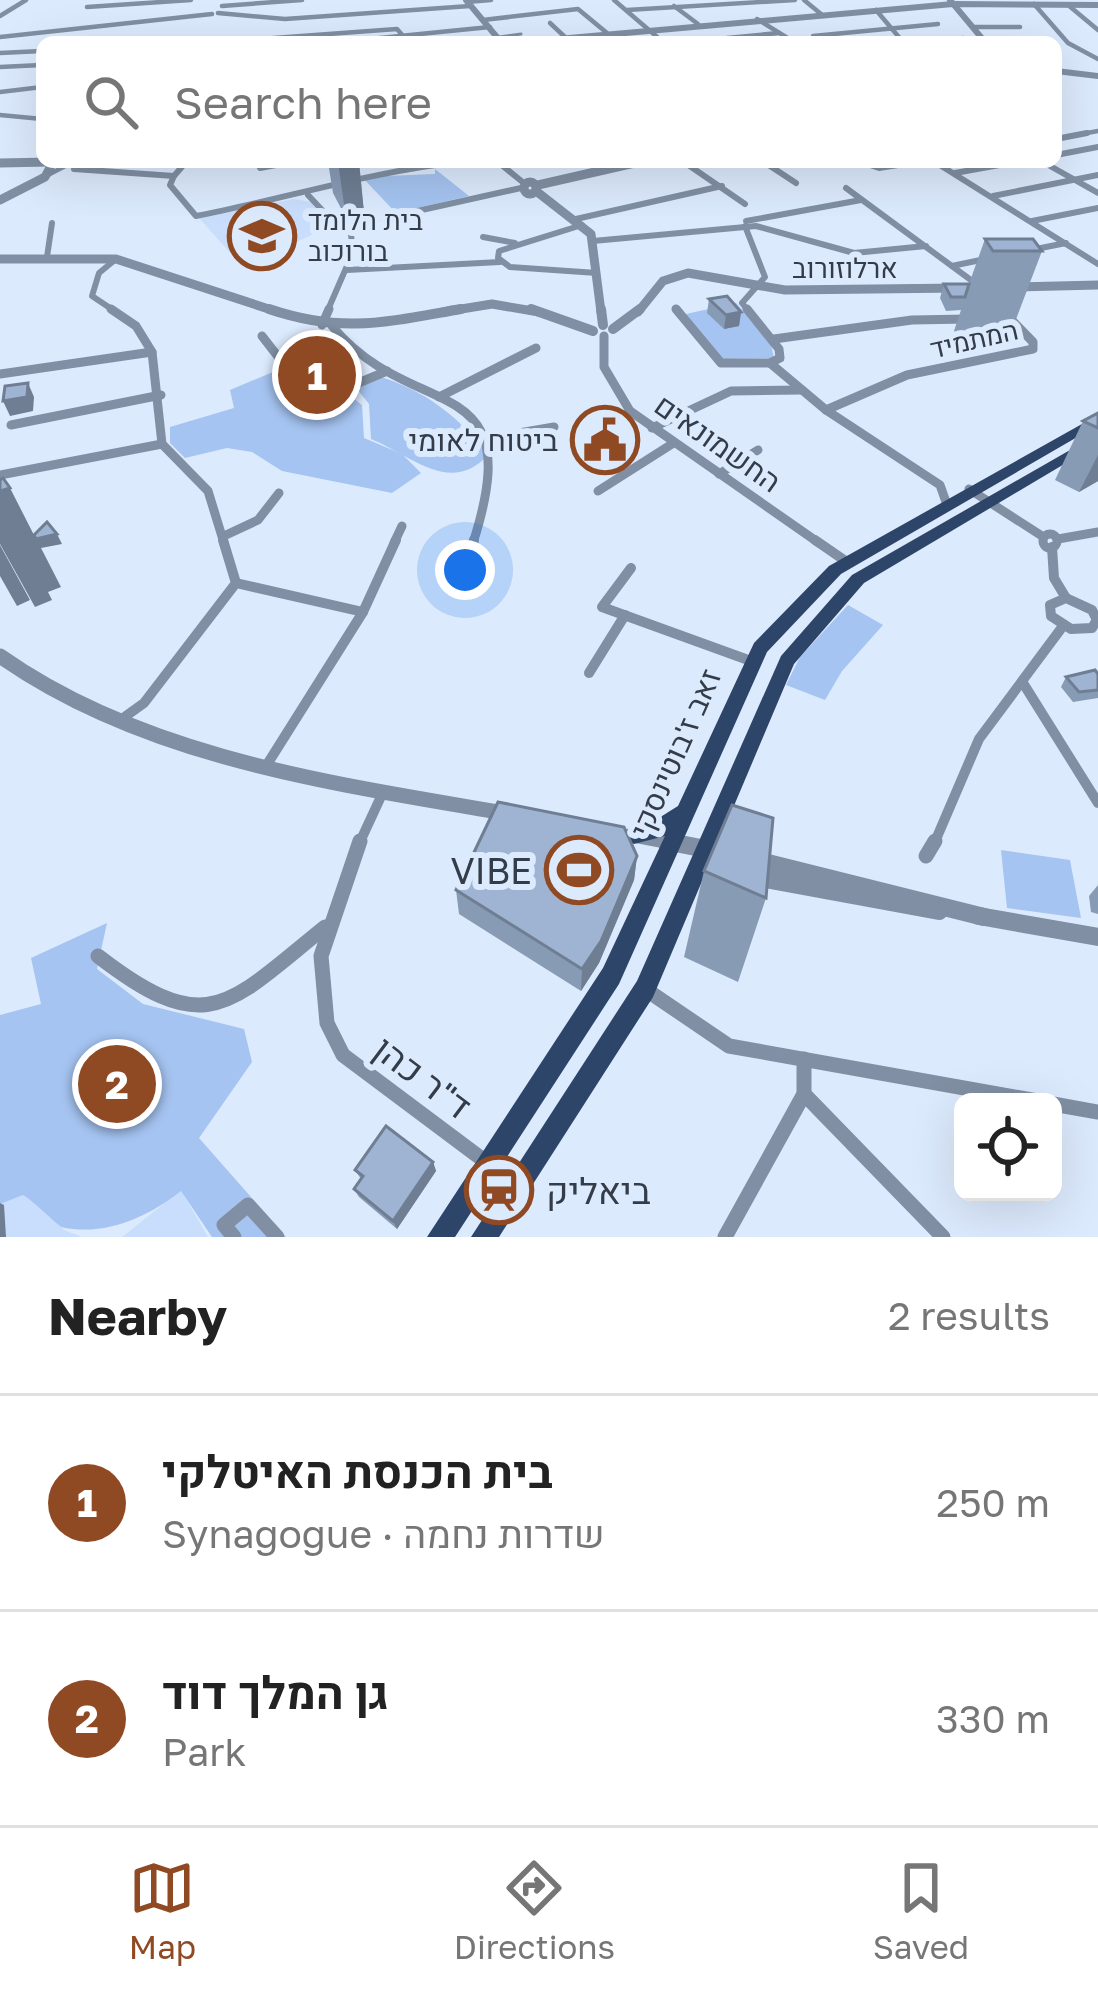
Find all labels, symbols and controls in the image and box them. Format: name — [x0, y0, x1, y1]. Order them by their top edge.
search box — [36, 36, 1062, 168]
icon: search — [78, 69, 144, 135]
text: Search here — [174, 75, 432, 129]
school or university icon: בית הלומד בורוכוב — [227, 201, 297, 271]
place label: בית הלומד בורוכוב — [308, 204, 423, 267]
street label: ארלוזורוב — [792, 252, 898, 284]
street label: המתמיד — [927, 313, 1021, 365]
pin: 1 — [278, 330, 356, 420]
street label: החשמונאים — [648, 386, 788, 500]
public building icon: ביטוח לאומי — [570, 405, 640, 475]
place label: ביטוח לאומי — [408, 422, 558, 458]
your location — [435, 540, 495, 600]
street label: זאב ז'בוטינסקי — [622, 663, 728, 843]
sports icon: VIBE — [544, 835, 614, 905]
place label: VIBE — [450, 849, 532, 892]
street label: ד"ר כהן — [366, 1027, 480, 1127]
pin: 2 — [78, 1039, 156, 1129]
map controls — [954, 1093, 1062, 1201]
button: locate — [954, 1093, 1062, 1201]
station icon: ביאליק — [464, 1155, 534, 1225]
place label: ביאליק — [546, 1169, 651, 1212]
text: Nearby — [48, 1285, 227, 1346]
text: 2 results — [888, 1292, 1050, 1339]
text: בית הכנסת האיטלקי — [162, 1444, 553, 1498]
text: 1 — [77, 1479, 97, 1526]
text: 250 m — [936, 1479, 1050, 1526]
text: Synagogue · שדרות נחמה — [162, 1510, 605, 1557]
text: גן המלך דוד — [162, 1665, 389, 1719]
text: 2 — [75, 1695, 99, 1742]
text: 330 m — [936, 1695, 1050, 1742]
text: Park — [162, 1728, 246, 1775]
tab: Map — [129, 1855, 196, 1966]
tab: Directions — [454, 1855, 615, 1966]
tab: Saved — [873, 1855, 969, 1966]

